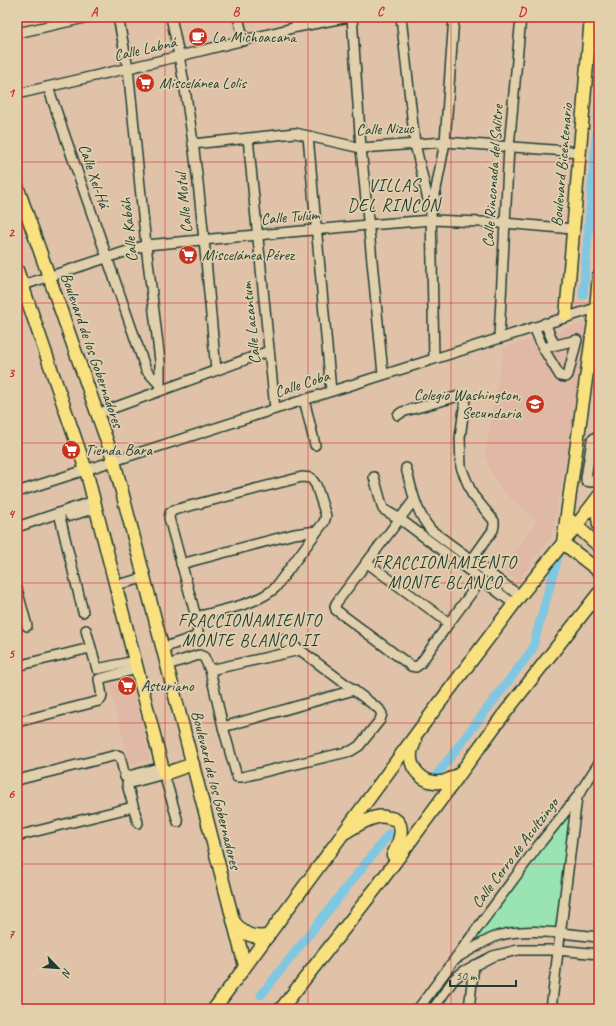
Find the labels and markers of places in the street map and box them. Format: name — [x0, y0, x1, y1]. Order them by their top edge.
cafe icon: La Michoacana — [187, 26, 209, 48]
place label: La Michoacana — [212, 27, 297, 47]
supermarket icon: Miscelánea Lolis — [134, 72, 156, 94]
place label: Miscelánea Lolis — [159, 73, 247, 93]
supermarket icon: Miscelánea Pérez — [177, 244, 199, 266]
place label: Miscelánea Pérez — [202, 245, 296, 265]
place label: Colegio Washington, Secundaria — [414, 385, 523, 423]
school or university icon: Colegio Washington, Secundaria — [524, 393, 546, 415]
supermarket icon: Tienda Bara — [60, 439, 82, 461]
place label: Tienda Bara — [85, 440, 154, 460]
supermarket icon: Asturiano — [116, 675, 138, 697]
place label: Asturiano — [141, 676, 195, 696]

